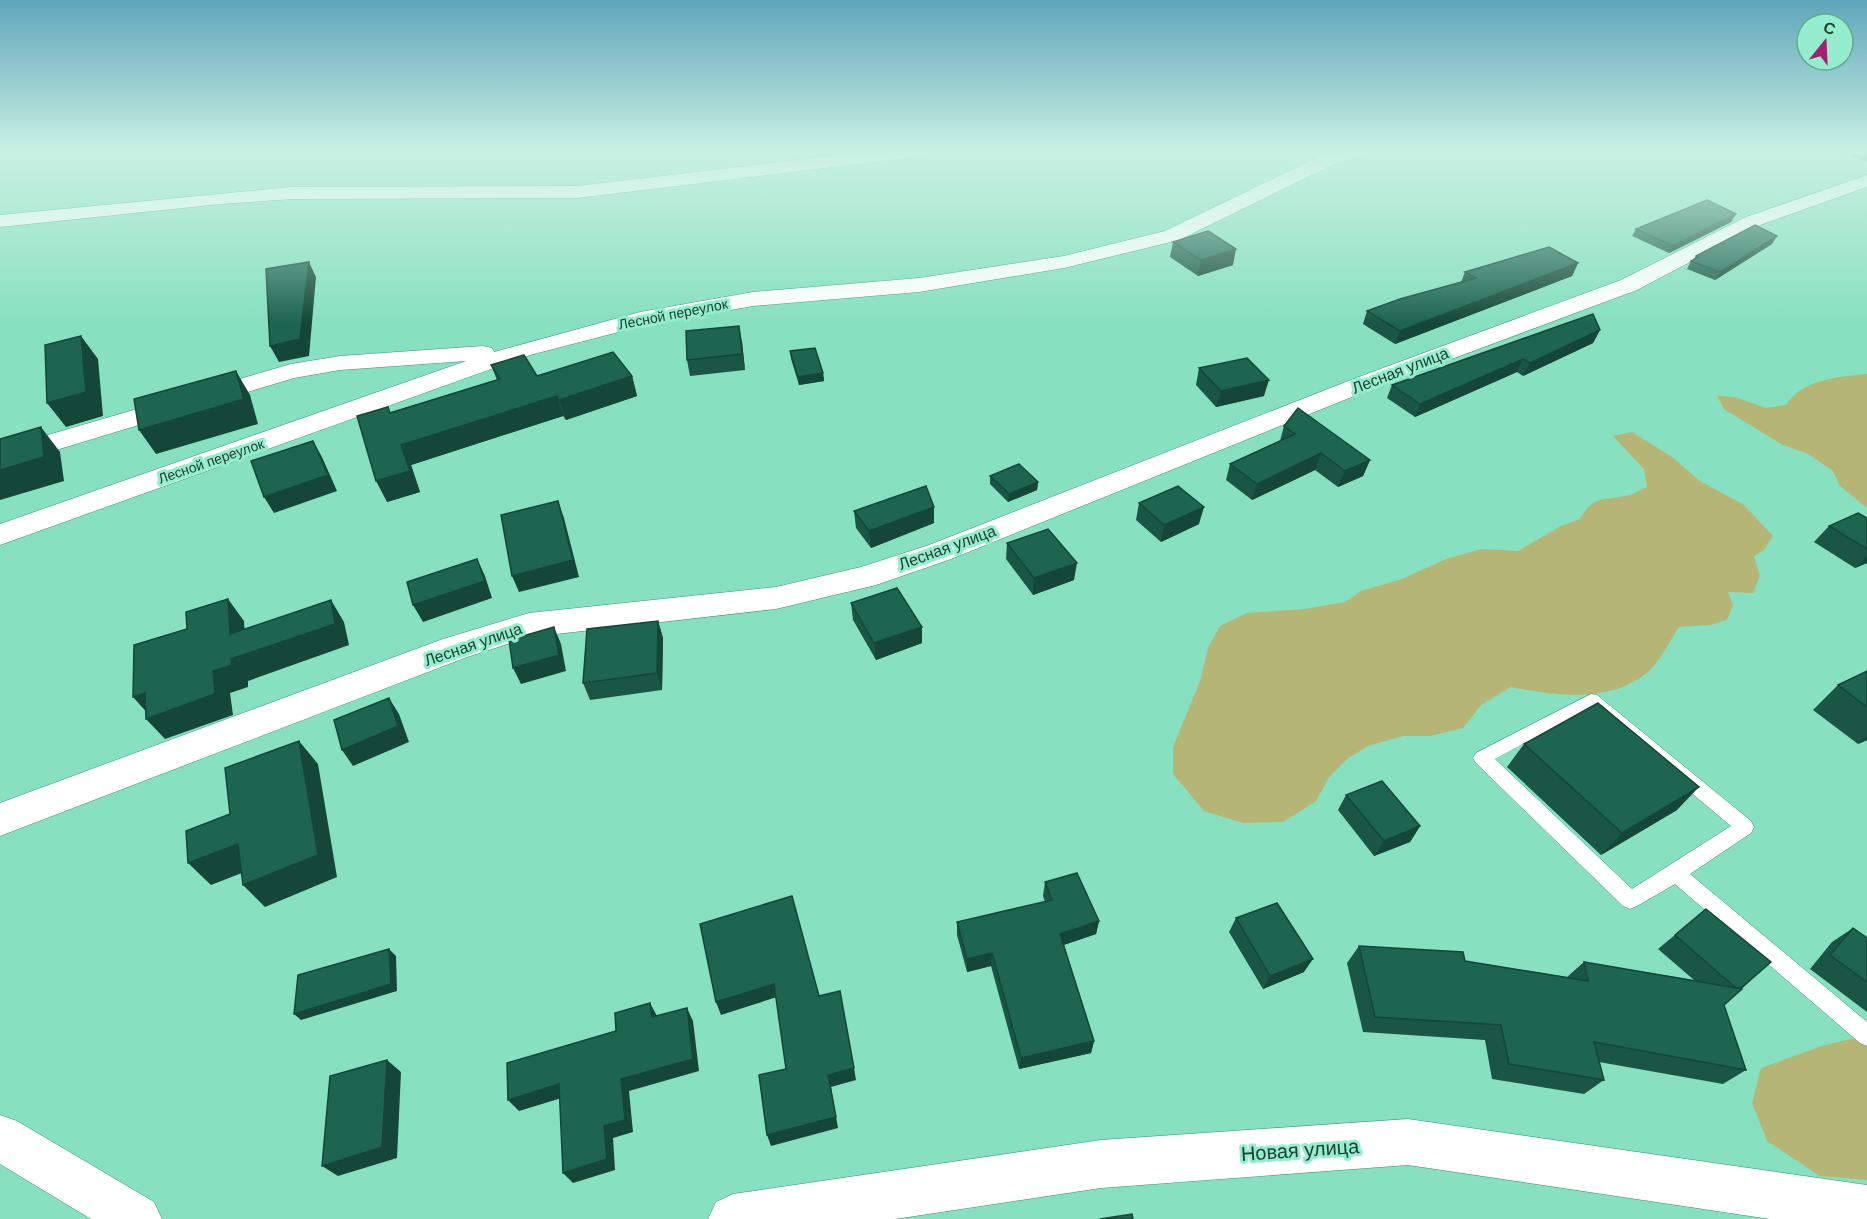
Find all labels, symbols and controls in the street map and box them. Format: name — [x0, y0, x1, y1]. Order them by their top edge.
north arrow — [1795, 12, 1855, 72]
text: С — [1821, 18, 1838, 38]
street label: Лесной переулок — [617, 295, 730, 332]
street label: Лесная улица — [1349, 344, 1451, 397]
street label: Лесной переулок — [156, 435, 267, 487]
street label: Лесная улица — [896, 522, 998, 573]
street label: Лесная улица — [422, 620, 524, 669]
street label: Новая улица — [1240, 1135, 1361, 1165]

